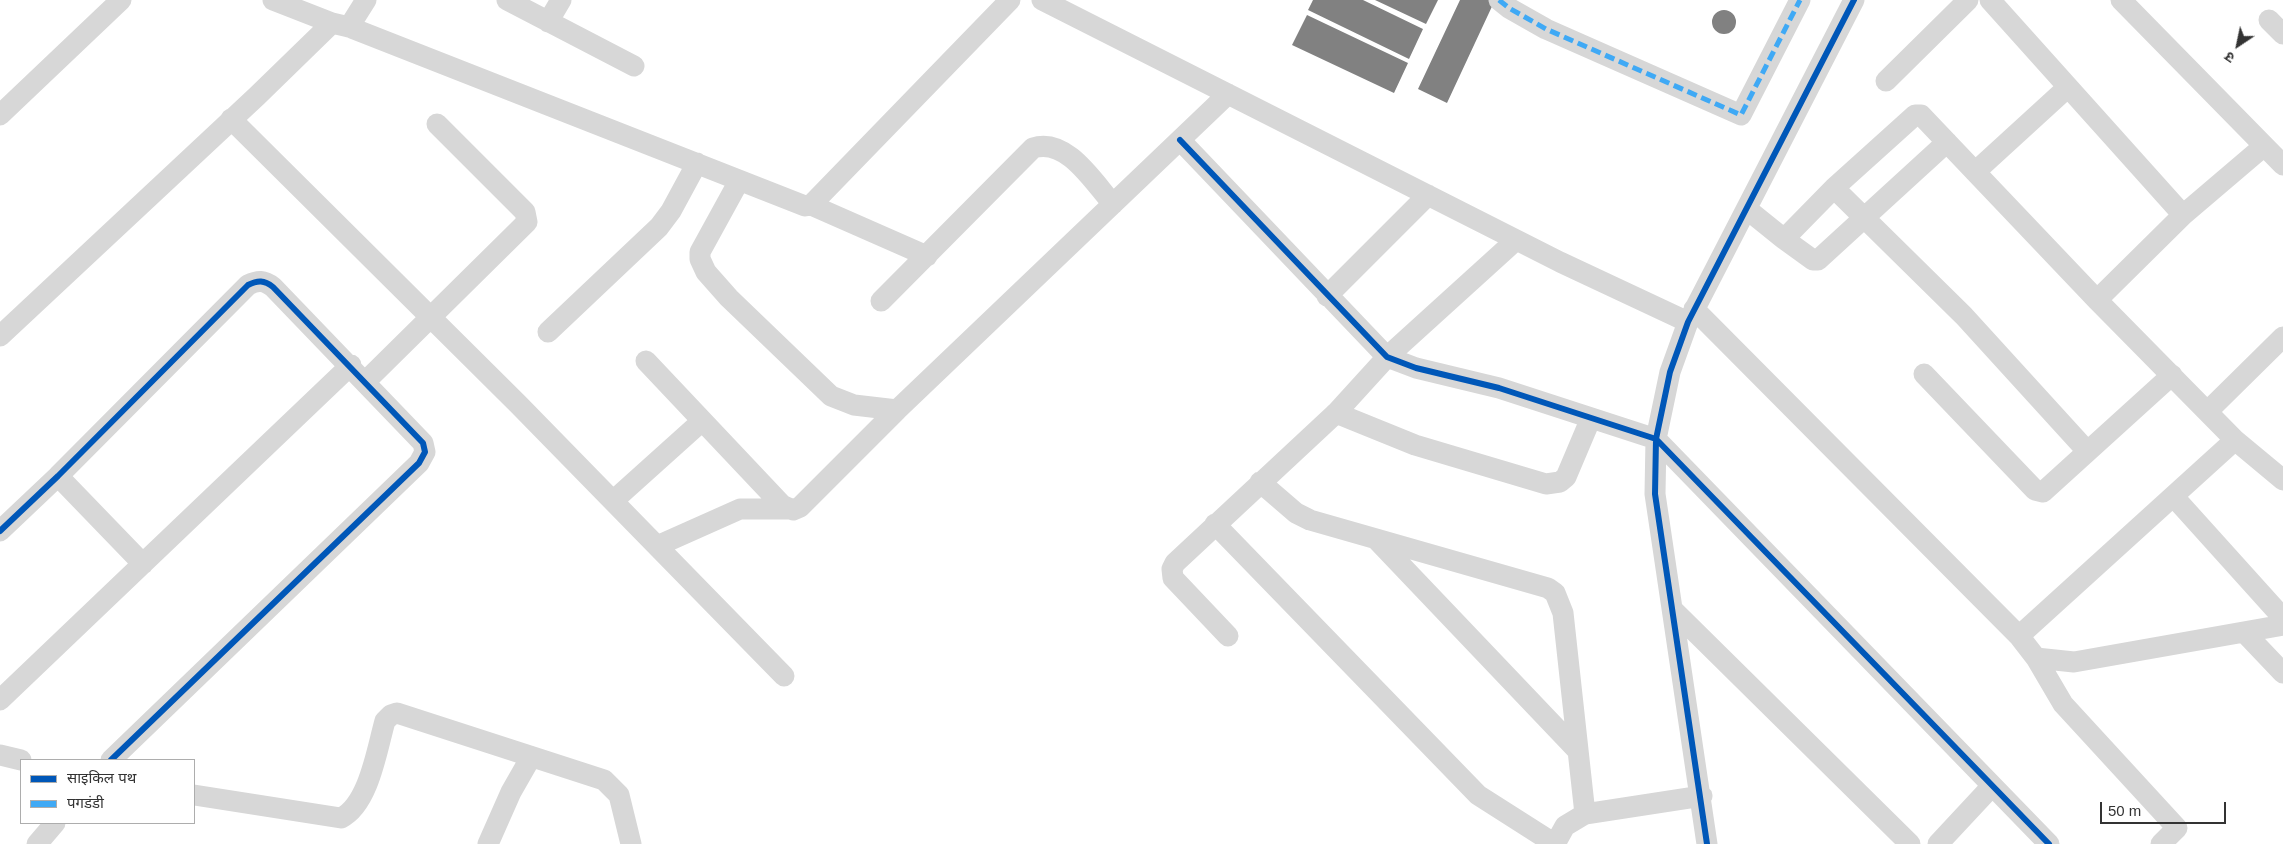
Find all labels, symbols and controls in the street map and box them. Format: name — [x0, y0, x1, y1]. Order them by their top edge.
north arrow — [2213, 20, 2263, 70]
text: उ — [2222, 49, 2237, 66]
legend — [20, 759, 195, 824]
text: साइकिल पथ — [67, 769, 136, 786]
scale bar — [2103, 792, 2229, 824]
text: पगडंडी — [67, 794, 104, 811]
text: 50 m — [2108, 802, 2141, 819]

